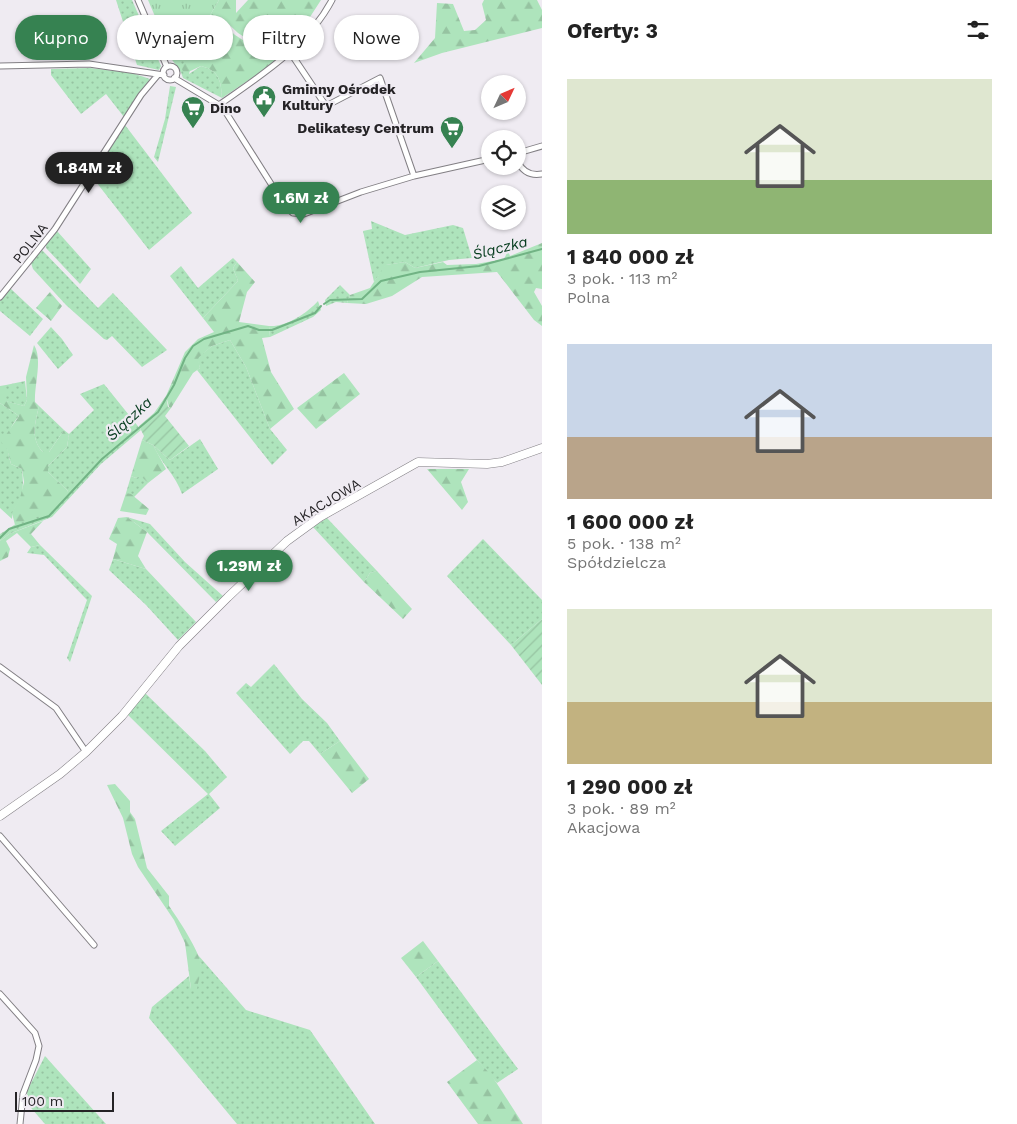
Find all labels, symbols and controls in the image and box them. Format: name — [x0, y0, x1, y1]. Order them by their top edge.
chip: Kupno — [15, 15, 107, 60]
chip: Wynajem — [117, 15, 233, 60]
chip: Filtry — [243, 15, 324, 60]
chip: Nowe — [334, 15, 419, 60]
icon: filters — [964, 16, 992, 44]
text: Oferty: 3 — [567, 18, 658, 43]
north arrow — [481, 75, 526, 120]
map controls — [481, 75, 526, 230]
place label: Gminny Ośrodek Kultury — [282, 81, 396, 113]
public building icon: Gminny Ośrodek Kultury — [251, 84, 277, 118]
supermarket icon: Dino — [180, 95, 206, 129]
place label: Dino — [210, 100, 241, 116]
icon: home — [735, 111, 825, 201]
supermarket icon: Delikatesy Centrum — [439, 115, 465, 149]
place label: Delikatesy Centrum — [297, 120, 434, 136]
button: locate — [481, 130, 526, 175]
pin: 1.84M zł — [37, 152, 141, 194]
text: 1.84M zł — [56, 158, 122, 177]
pin: 1.6M zł — [255, 182, 347, 224]
button: layers — [481, 185, 526, 230]
text: 1.6M zł — [273, 188, 329, 207]
street label: POLNA — [9, 220, 51, 266]
water label: Ślączka — [470, 232, 529, 264]
text: 1 840 000 zł — [567, 244, 694, 269]
text: 3 pok. · 113 m² — [567, 269, 677, 288]
text: Polna — [567, 288, 610, 307]
icon: home — [735, 376, 825, 466]
water label: Ślączka — [102, 393, 156, 445]
street label: AKACJOWA — [289, 475, 363, 529]
text: 1 600 000 zł — [567, 509, 694, 534]
text: 5 pok. · 138 m² — [567, 534, 681, 553]
pin: 1.29M zł — [197, 550, 301, 592]
text: Spółdzielcza — [567, 553, 666, 572]
text: 1.29M zł — [217, 556, 281, 575]
icon: home — [735, 641, 825, 731]
text: 1 290 000 zł — [567, 774, 693, 799]
text: 3 pok. · 89 m² — [567, 799, 676, 818]
text: Akacjowa — [567, 818, 640, 837]
scale bar — [15, 1089, 114, 1112]
text: 100 m — [22, 1093, 63, 1109]

